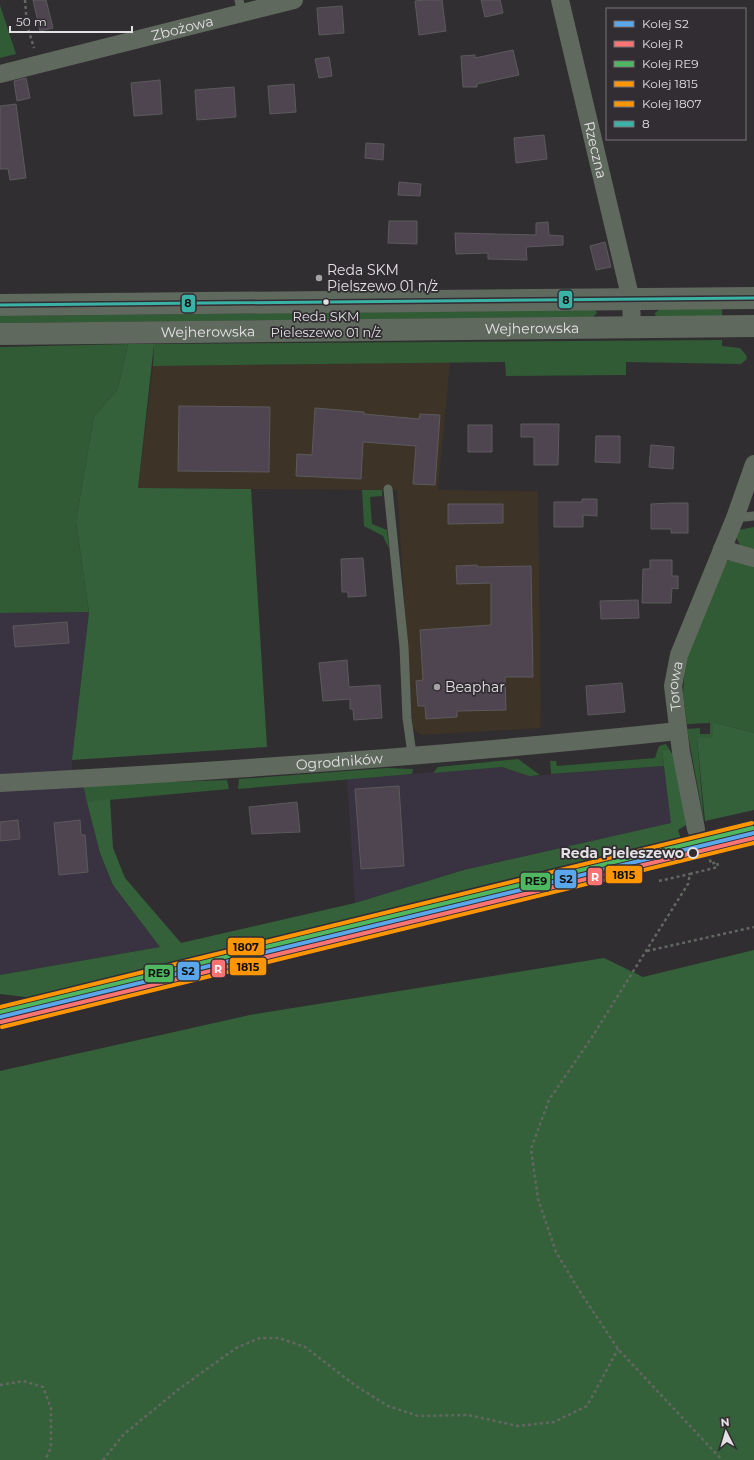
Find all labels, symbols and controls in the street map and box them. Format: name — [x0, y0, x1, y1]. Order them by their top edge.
scale bar — [10, 8, 132, 34]
legend — [606, 8, 746, 140]
street label: Zbożowa — [149, 12, 215, 45]
text: 50 m — [16, 14, 47, 29]
text: Kolej S2 — [642, 16, 689, 31]
text: Kolej R — [642, 36, 684, 51]
text: Kolej RE9 — [642, 56, 699, 71]
text: Kolej 1815 — [642, 76, 698, 91]
text: Kolej 1807 — [642, 96, 702, 111]
text: 8 — [642, 116, 650, 131]
street label: Rzeczna — [580, 119, 611, 180]
place label: Reda SKM Pielszewo 01 n/ż — [327, 261, 438, 295]
marker: Reda SKM Pielszewo 01 n/ż — [314, 273, 324, 283]
line badge: 8 — [558, 290, 573, 309]
text: 8 — [562, 293, 570, 307]
line badge: 8 — [181, 294, 196, 313]
text: 8 — [184, 296, 192, 310]
marker: Reda SKM Pieleszewo 01 n/ż — [321, 297, 331, 307]
place label: Reda SKM Pieleszewo 01 n/ż — [270, 308, 382, 340]
street label: Wejherowska — [485, 319, 579, 338]
street label: Wejherowska — [161, 322, 255, 341]
street label: Torowa — [663, 659, 687, 712]
place label: Beaphar — [445, 678, 505, 696]
marker: Beaphar — [432, 682, 442, 692]
street label: Ogrodników — [295, 749, 384, 774]
place label: Reda Pieleszewo — [561, 844, 684, 862]
marker: Reda Pieleszewo — [687, 847, 699, 859]
line badge: 1815 — [605, 865, 643, 884]
line badge: R — [587, 867, 603, 886]
text: 1815 — [613, 868, 636, 882]
line badge: S2 — [554, 869, 577, 889]
text: R — [591, 870, 599, 884]
line badge: RE9 — [520, 872, 551, 891]
text: S2 — [559, 872, 573, 886]
text: RE9 — [525, 874, 547, 888]
line badge: 1807 — [227, 937, 265, 956]
text: 1807 — [233, 940, 259, 954]
line badge: 1815 — [229, 957, 267, 976]
line badge: R — [211, 959, 226, 978]
text: 1815 — [237, 960, 260, 974]
line badge: S2 — [177, 961, 200, 981]
text: R — [214, 962, 222, 976]
line badge: RE9 — [144, 964, 174, 983]
text: S2 — [181, 964, 195, 978]
text: RE9 — [148, 966, 170, 980]
north arrow — [706, 1412, 746, 1452]
text: N — [720, 1415, 730, 1429]

